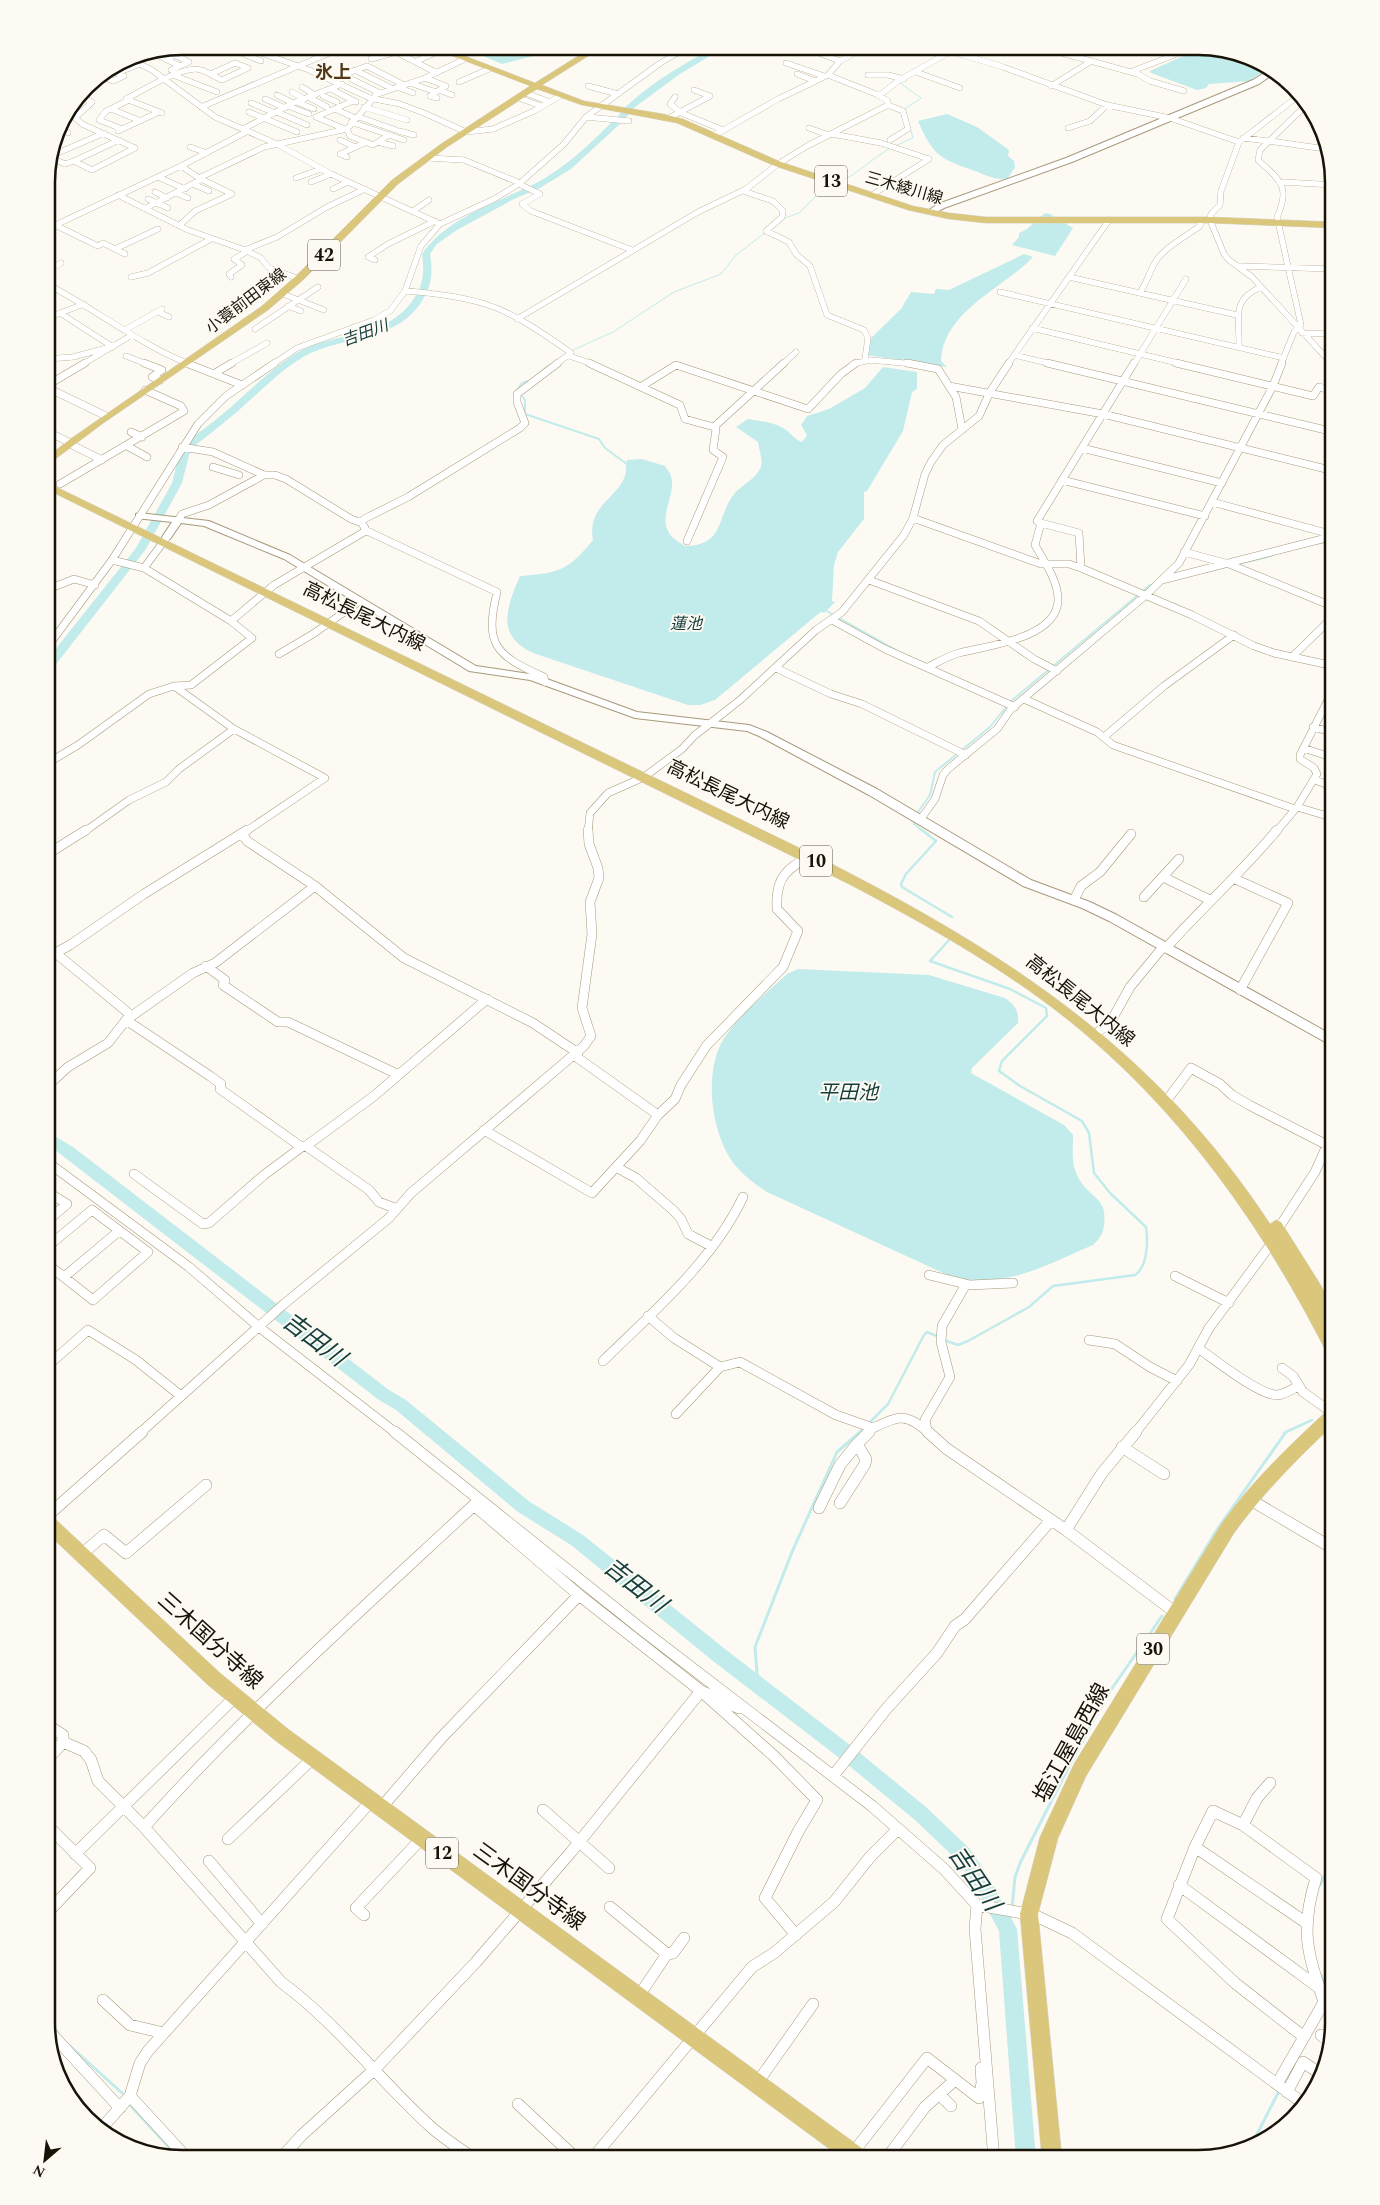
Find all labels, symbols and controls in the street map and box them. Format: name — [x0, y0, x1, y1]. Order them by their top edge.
district label: 氷上 — [315, 59, 351, 86]
street label: 三木綾川線 — [862, 165, 946, 211]
road number: 13 — [815, 166, 847, 197]
road number: 42 — [308, 240, 340, 270]
street label: 小蓑前田東線 — [200, 263, 292, 339]
water label: 吉田川 — [338, 313, 394, 352]
street label: 高松長尾大内線 — [298, 575, 430, 659]
water label: 蓮池 — [670, 612, 704, 636]
street label: 高松長尾大内線 — [662, 753, 794, 837]
road number: 10 — [800, 846, 832, 876]
street label: 高松長尾大内線 — [1019, 948, 1141, 1054]
water label: 平田池 — [818, 1078, 880, 1108]
water label: 吉田川 — [274, 1304, 356, 1378]
water label: 吉田川 — [596, 1550, 677, 1624]
street label: 三木国分寺線 — [150, 1585, 270, 1697]
road number: 30 — [1137, 1634, 1169, 1665]
street label: 塩江屋島西線 — [1026, 1677, 1118, 1809]
street label: 三木国分寺線 — [466, 1835, 592, 1939]
road number: 12 — [426, 1838, 458, 1869]
water label: 吉田川 — [939, 1839, 1011, 1921]
north arrow — [20, 2135, 70, 2185]
text: N — [29, 2159, 49, 2183]

